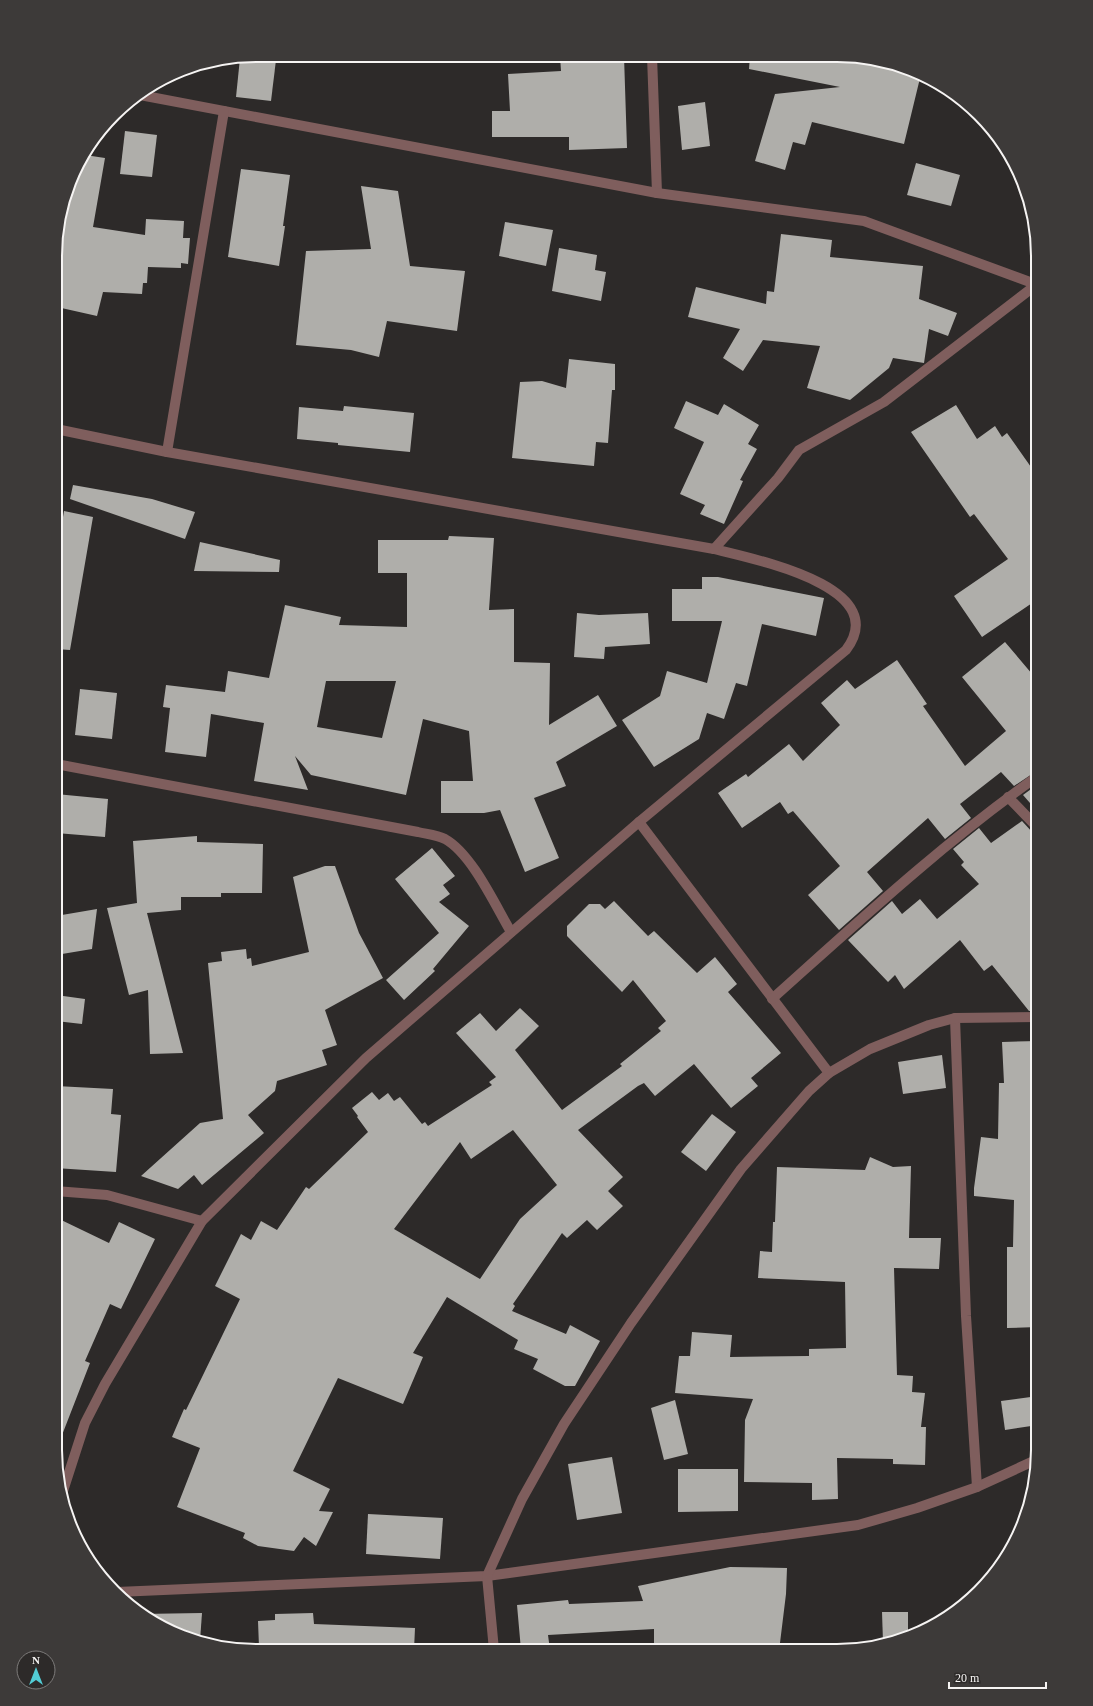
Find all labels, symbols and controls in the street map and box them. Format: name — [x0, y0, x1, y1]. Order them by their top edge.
north arrow — [16, 1650, 56, 1690]
text: N — [32, 1654, 40, 1666]
scale bar — [949, 1664, 1046, 1690]
text: 20 m — [955, 1671, 980, 1685]

